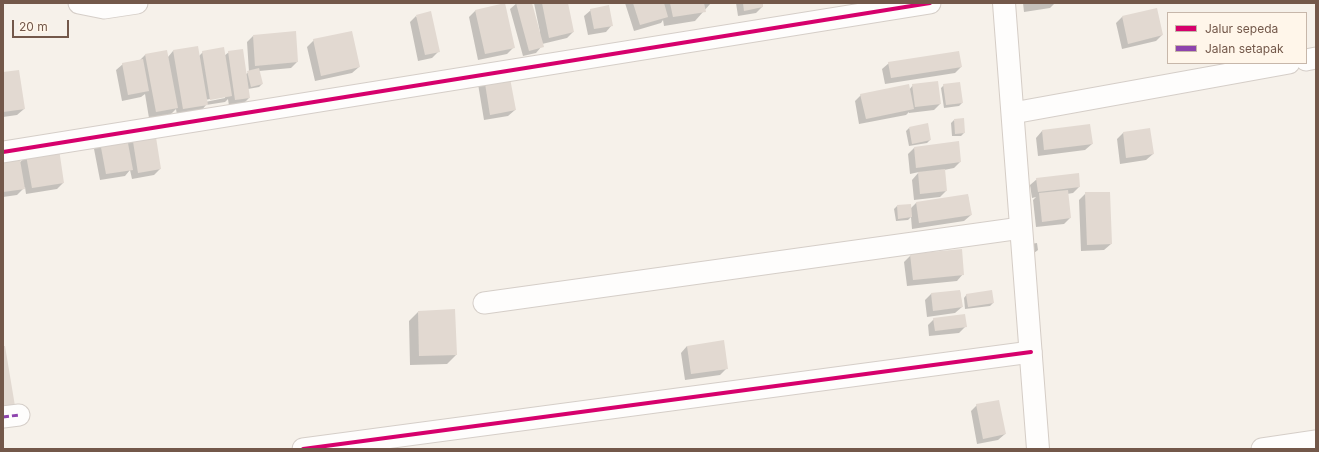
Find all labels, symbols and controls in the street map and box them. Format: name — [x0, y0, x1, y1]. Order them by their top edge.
scale bar — [14, 12, 71, 38]
legend — [1167, 12, 1307, 64]
text: 20 m — [19, 19, 48, 34]
text: Jalur sepeda — [1205, 21, 1278, 36]
text: Jalan setapak — [1205, 41, 1284, 56]

